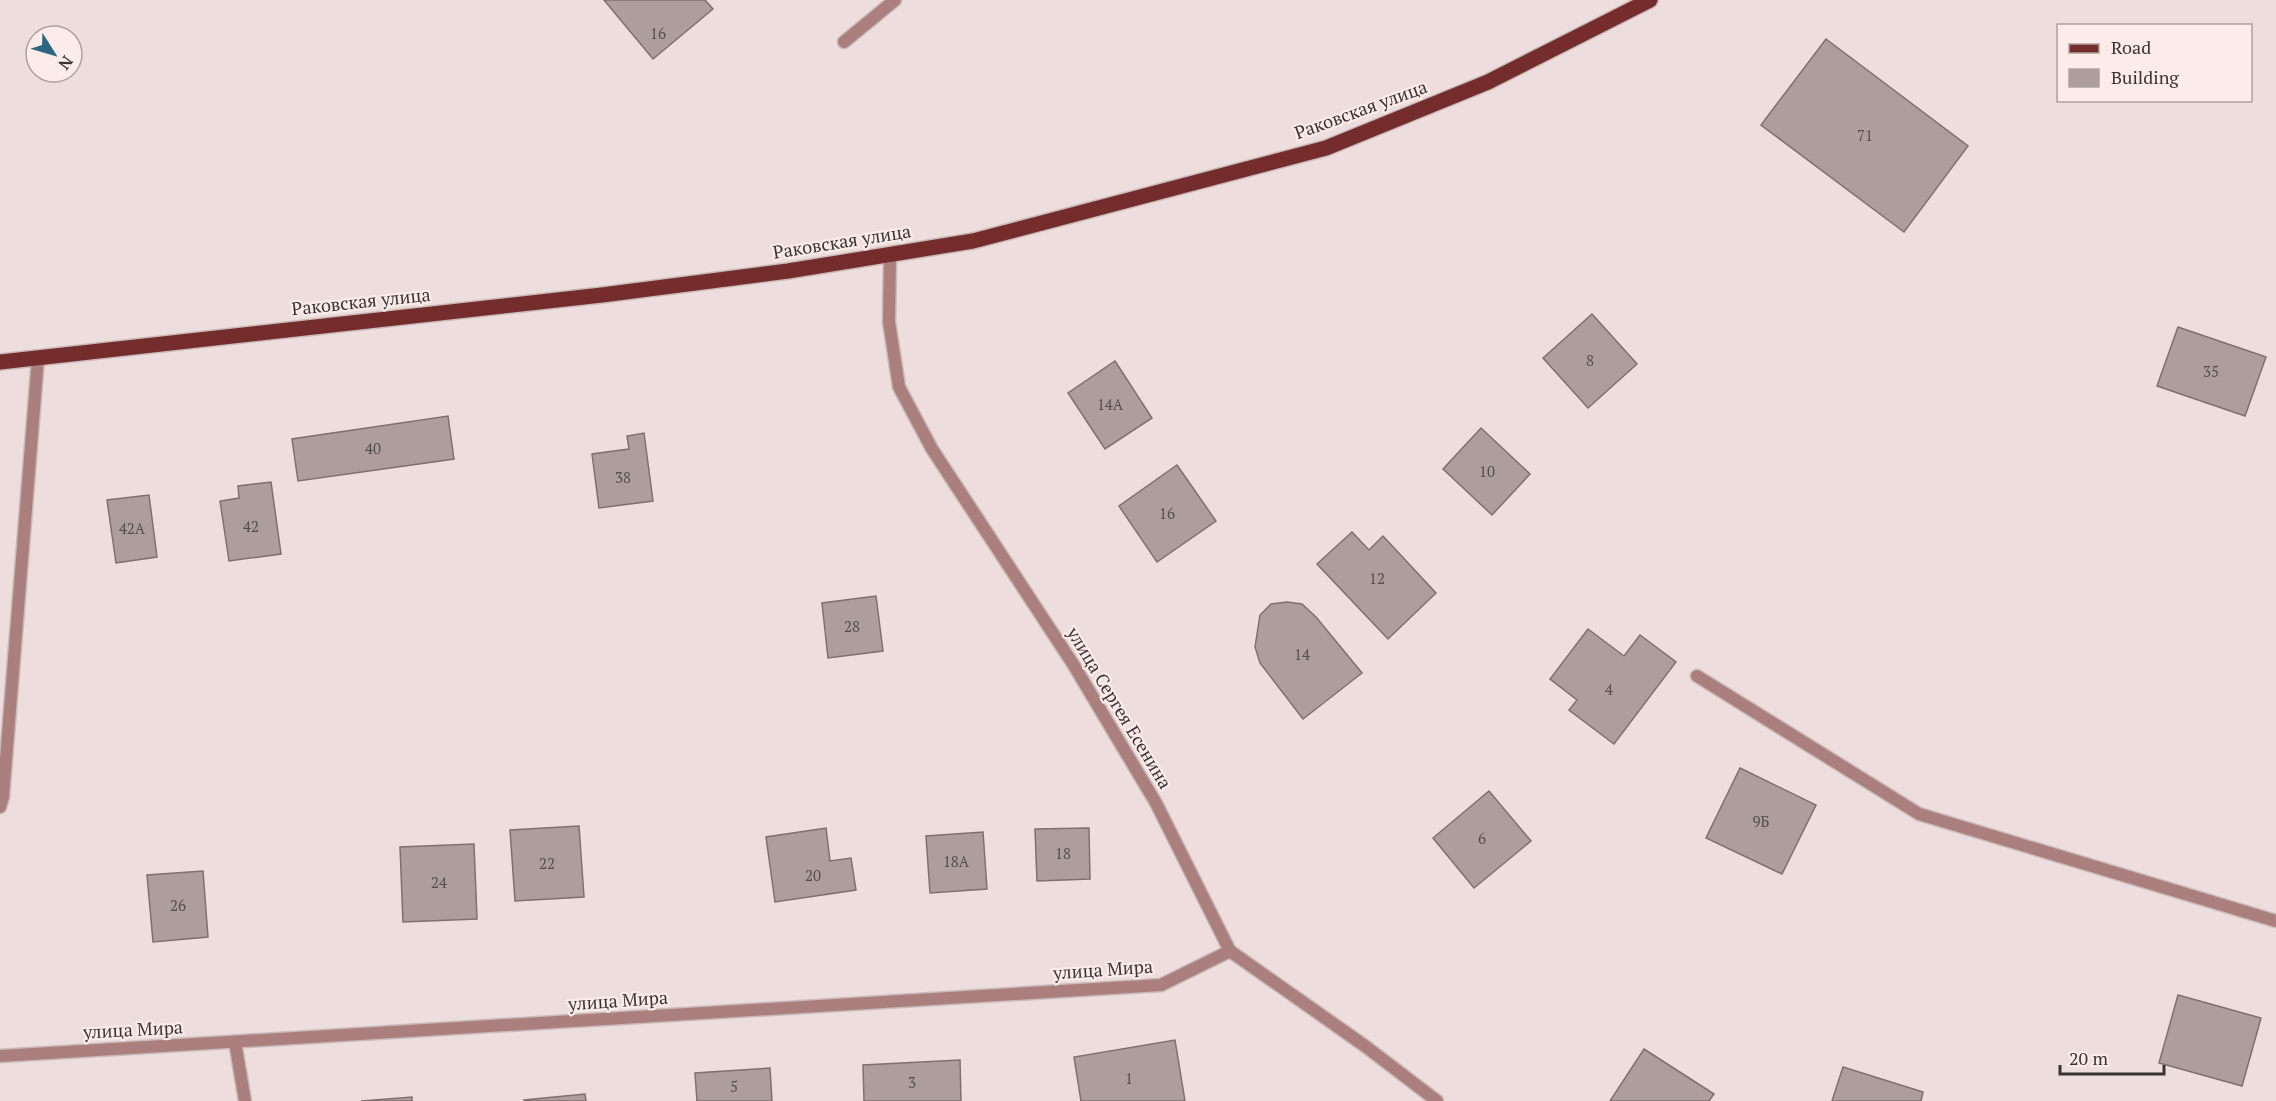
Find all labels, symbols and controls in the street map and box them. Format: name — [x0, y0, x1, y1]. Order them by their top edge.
house number: 16 — [650, 23, 666, 43]
north arrow — [24, 24, 84, 84]
legend — [2057, 24, 2252, 102]
text: Road — [2111, 35, 2151, 59]
text: N — [54, 52, 78, 74]
text: Building — [2111, 65, 2179, 89]
street label: Раковская улица — [1291, 74, 1430, 144]
house number: 71 — [1857, 125, 1873, 145]
street label: Раковская улица — [771, 218, 913, 264]
street label: Раковская улица — [290, 282, 432, 320]
house number: 8 — [1586, 350, 1594, 370]
house number: 35 — [2203, 361, 2219, 381]
house number: 14А — [1097, 394, 1124, 414]
house number: 40 — [365, 438, 381, 458]
house number: 10 — [1479, 461, 1495, 481]
house number: 38 — [615, 467, 631, 487]
house number: 16 — [1159, 503, 1175, 523]
house number: 42 — [243, 516, 259, 536]
house number: 42А — [119, 518, 146, 538]
house number: 12 — [1369, 568, 1385, 588]
house number: 28 — [844, 616, 860, 636]
street label: улица Сергея Есенина — [1062, 621, 1178, 793]
house number: 14 — [1294, 644, 1310, 664]
house number: 4 — [1605, 679, 1613, 699]
house number: 9Б — [1753, 811, 1770, 831]
house number: 6 — [1478, 828, 1486, 848]
house number: 18 — [1055, 843, 1071, 863]
house number: 18А — [943, 851, 970, 871]
house number: 22 — [539, 853, 555, 873]
house number: 20 — [805, 865, 821, 885]
house number: 24 — [431, 872, 447, 892]
house number: 26 — [170, 895, 186, 915]
street label: улица Мира — [1051, 954, 1154, 985]
street label: улица Мира — [566, 985, 669, 1016]
street label: улица Мира — [81, 1014, 183, 1044]
scale bar — [2060, 1038, 2164, 1076]
text: 20 m — [2069, 1046, 2109, 1070]
house number: 1 — [1125, 1068, 1133, 1088]
house number: 3 — [908, 1072, 916, 1092]
house number: 5 — [730, 1076, 738, 1096]

